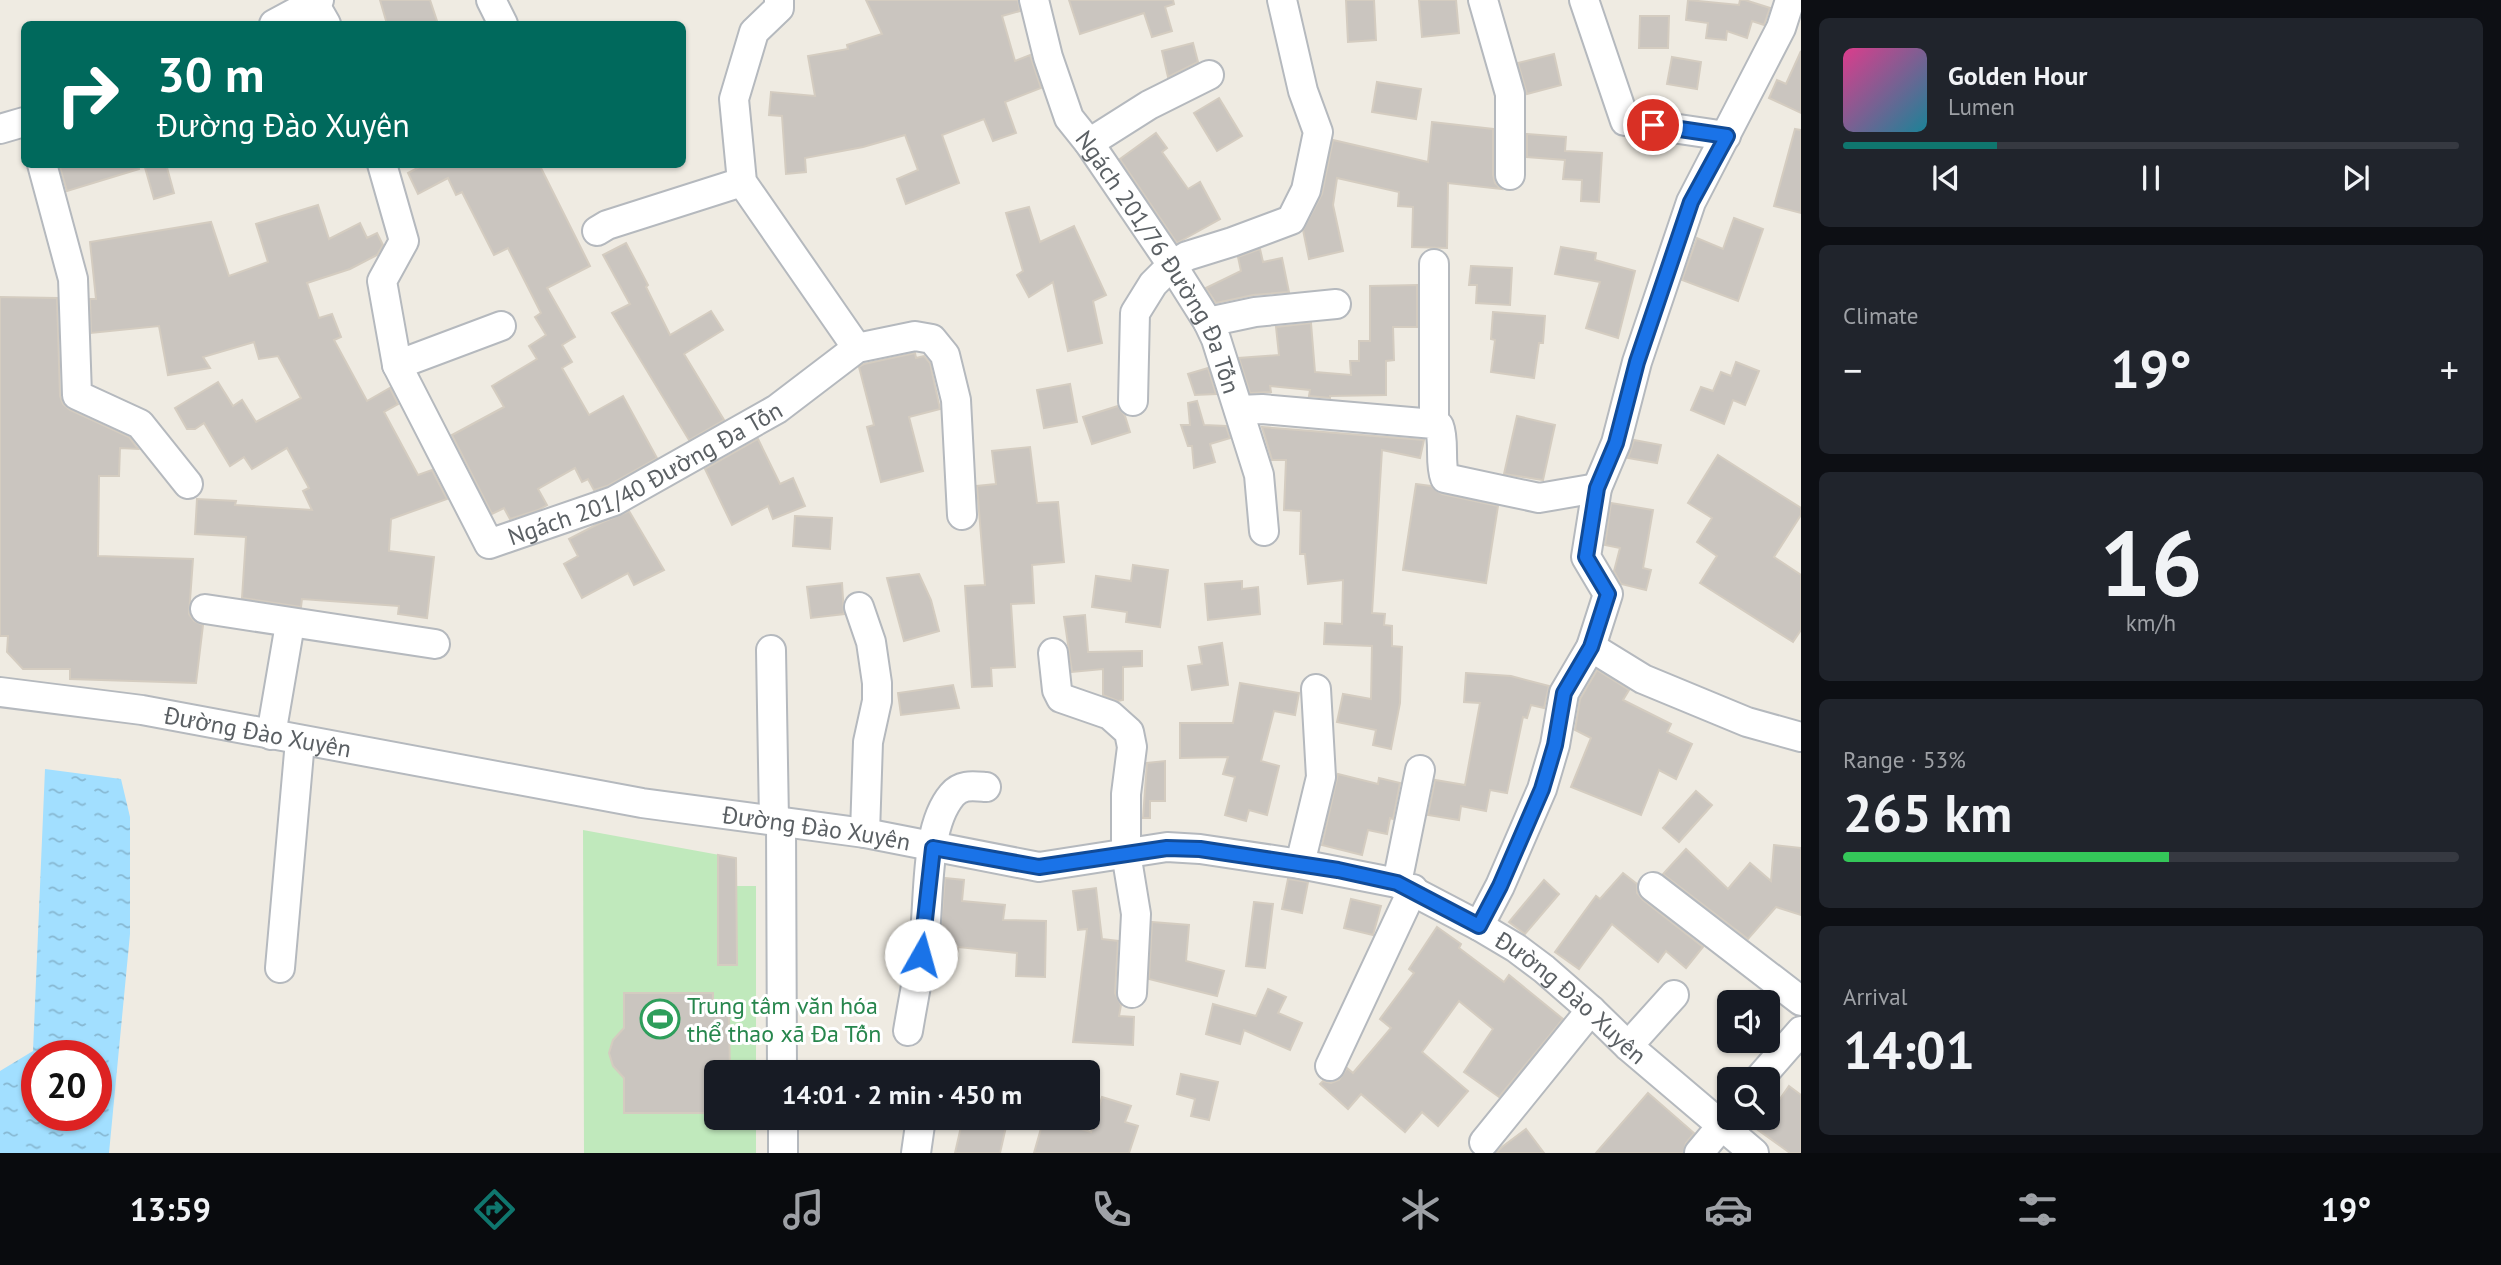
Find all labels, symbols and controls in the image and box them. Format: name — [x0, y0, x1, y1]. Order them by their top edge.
text: 30 m — [157, 42, 264, 106]
icon: right — [42, 49, 133, 140]
text: Golden Hour — [1948, 59, 2087, 92]
text: Lumen — [1948, 92, 2015, 121]
pin — [1623, 95, 1683, 155]
text: Đường Đào Xuyên — [157, 104, 410, 146]
icon: arrive — [1634, 106, 1672, 144]
street label: Ngách 201/76 Đường Đa Tốn — [1069, 124, 1248, 397]
icon: previous — [1927, 159, 1965, 197]
icon: pause — [2132, 159, 2170, 197]
icon: next — [2337, 159, 2375, 197]
text: Climate — [1843, 301, 1918, 330]
text: 19° — [2110, 335, 2192, 402]
text: − — [1843, 345, 1862, 394]
text: + — [2440, 345, 2459, 394]
street label: Ngách 201/40 Đường Đa Tốn — [503, 394, 788, 552]
text: 16 — [2099, 503, 2203, 621]
text: km/h — [2126, 608, 2176, 637]
street label: Đường Đào Xuyên — [161, 699, 354, 764]
text: Range · 53% — [1843, 745, 1966, 774]
text: 265 km — [1843, 779, 2012, 846]
street label: Đường Đào Xuyên — [720, 798, 913, 857]
position arrow — [884, 918, 958, 992]
street label: Đường Đào Xuyên — [1489, 923, 1653, 1071]
text: Arrival — [1843, 982, 1907, 1011]
place label: Trung tâm văn hóa thể thao xã Đa Tốn — [687, 990, 881, 1049]
map controls — [1717, 990, 1780, 1130]
button: sound — [1717, 990, 1780, 1053]
sports icon: Trung tâm văn hóa thể thao xã Đa Tốn — [639, 998, 681, 1040]
text: 14:01 — [1843, 1016, 1975, 1083]
speed limit sign: 20 — [21, 1040, 112, 1131]
button: search — [1717, 1067, 1780, 1130]
text: 14:01 · 2 min · 450 m — [782, 1078, 1022, 1111]
icon: directions — [470, 1185, 519, 1234]
icon: music — [779, 1185, 828, 1234]
icon: phone — [1087, 1185, 1136, 1234]
icon: climate — [1396, 1185, 1445, 1234]
icon: car — [1704, 1185, 1753, 1234]
icon: filters — [2013, 1185, 2062, 1234]
text: 13:59 — [130, 1188, 211, 1230]
text: 19° — [2321, 1188, 2371, 1230]

